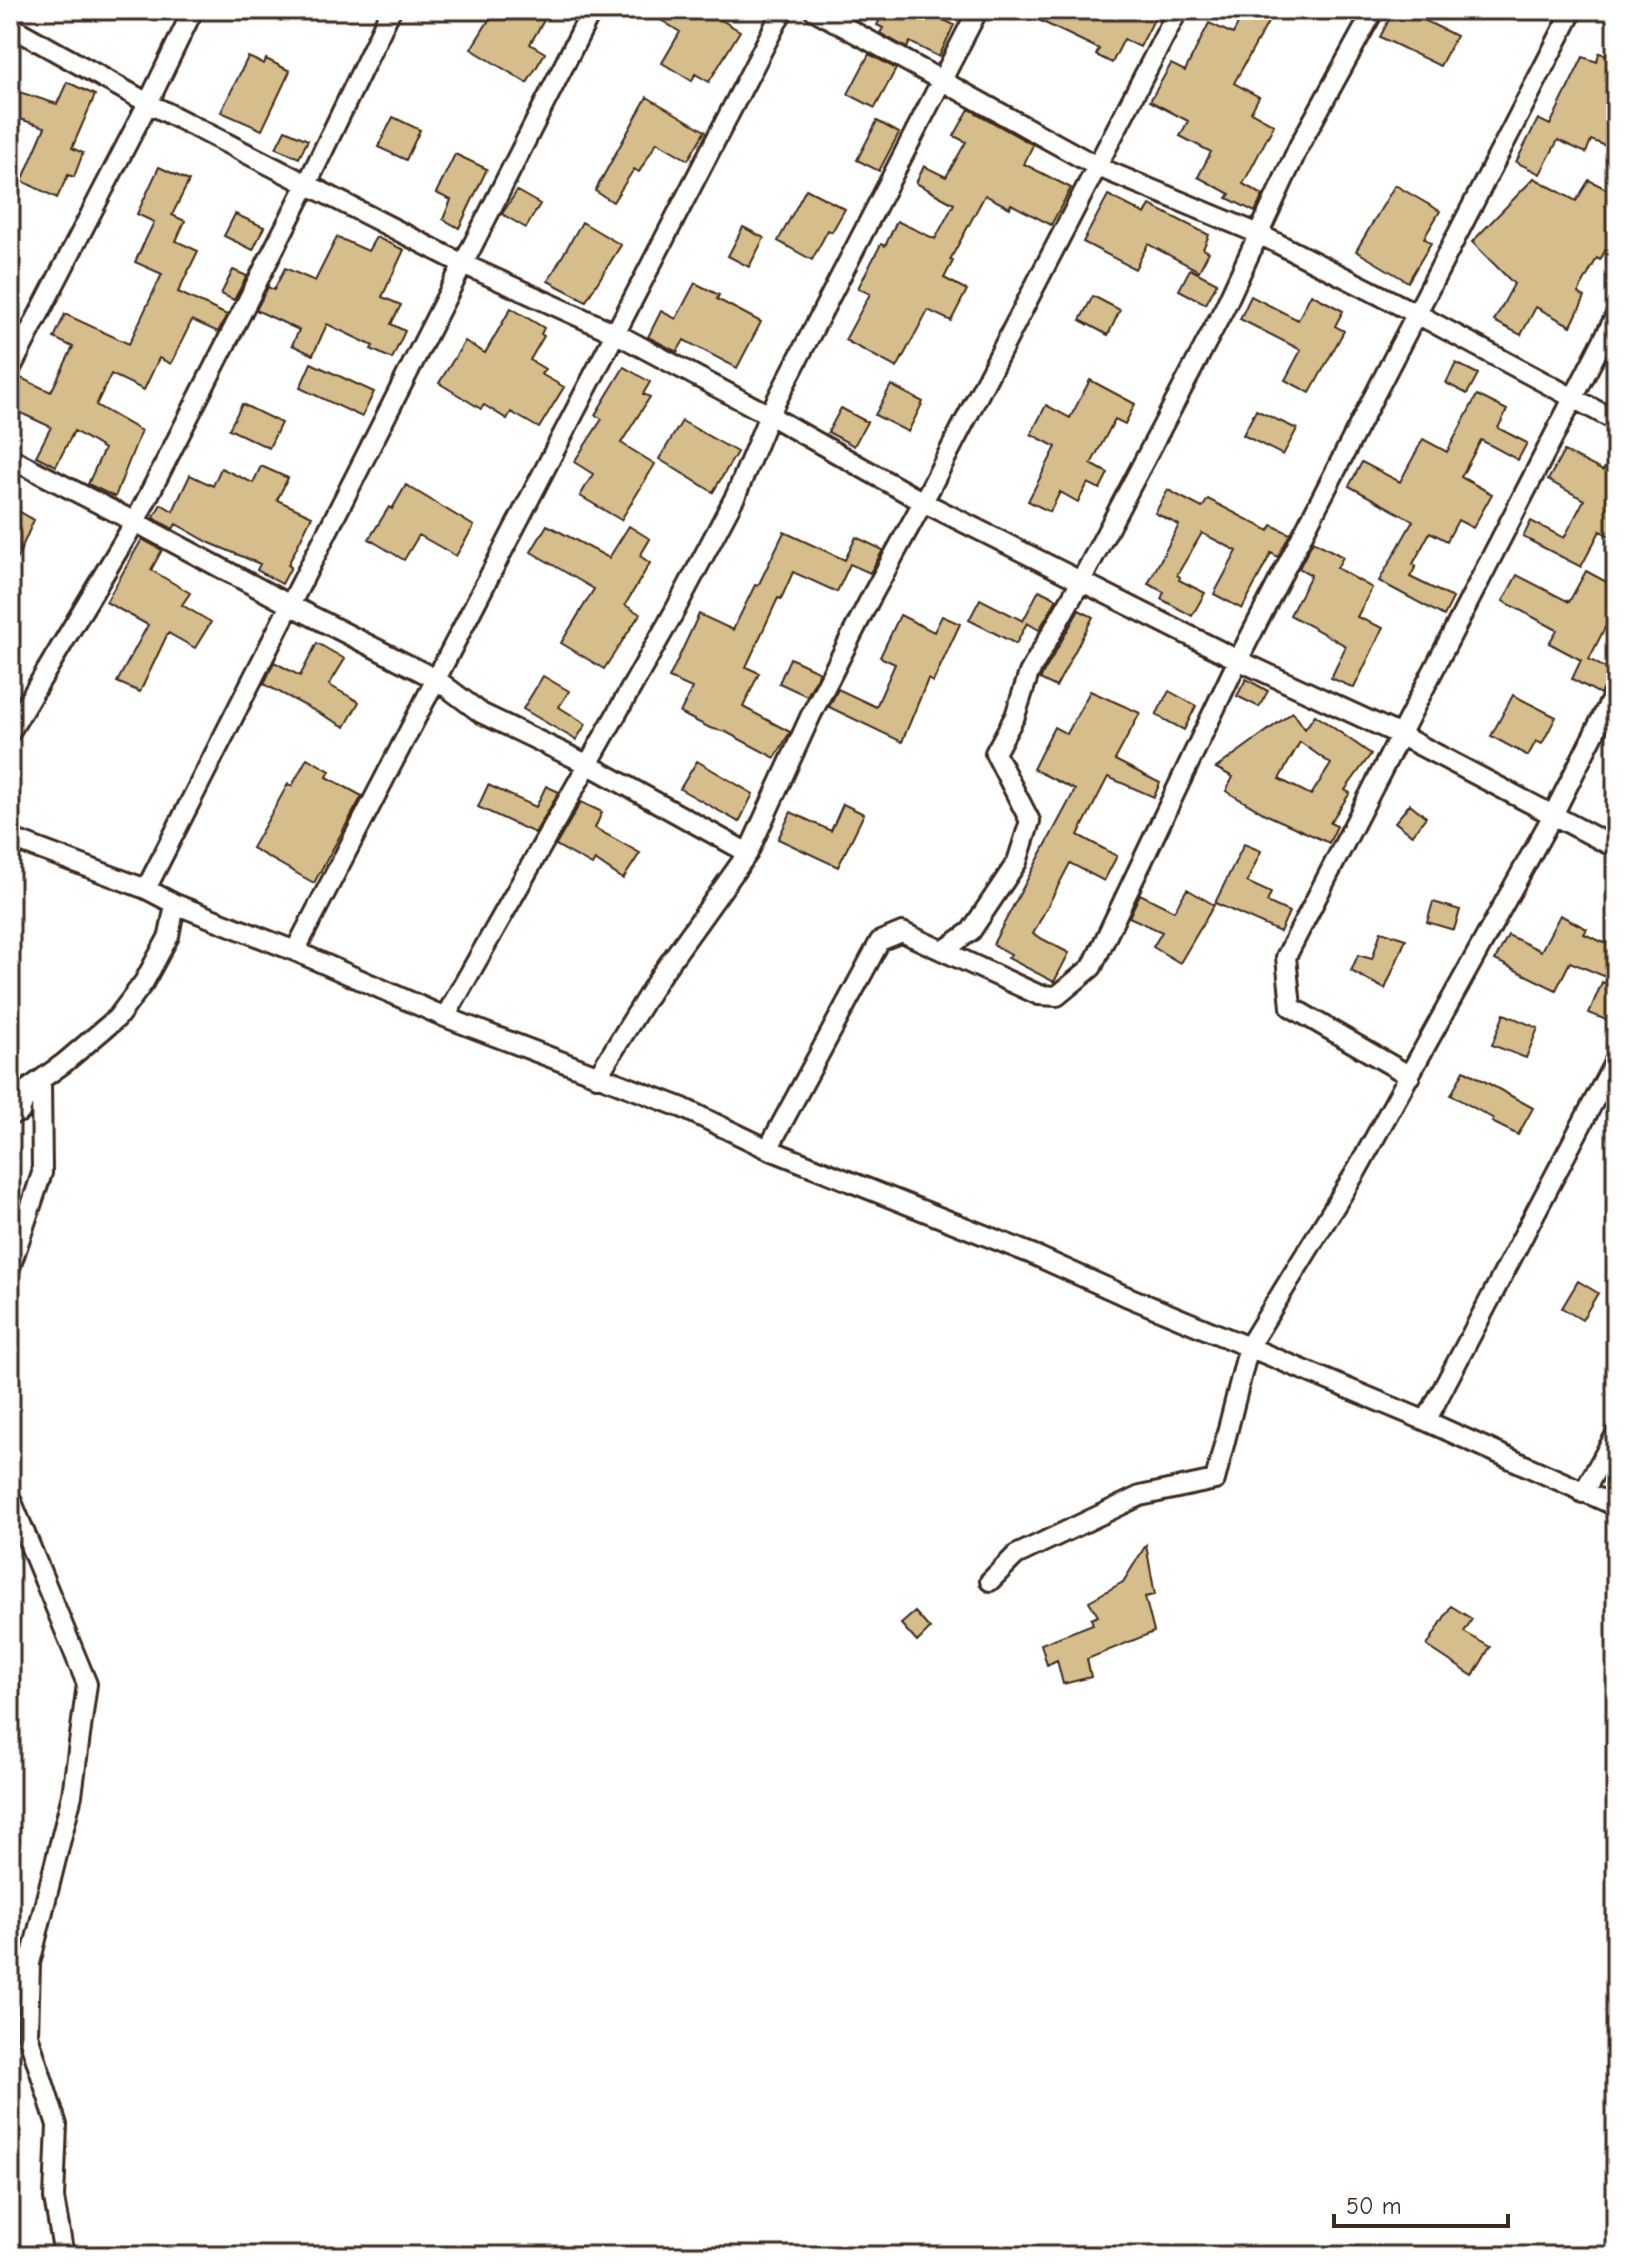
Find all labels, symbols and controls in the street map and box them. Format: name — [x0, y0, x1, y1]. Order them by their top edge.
scale bar — [1334, 2178, 1508, 2228]
text: 50 m — [1346, 2192, 1402, 2220]

